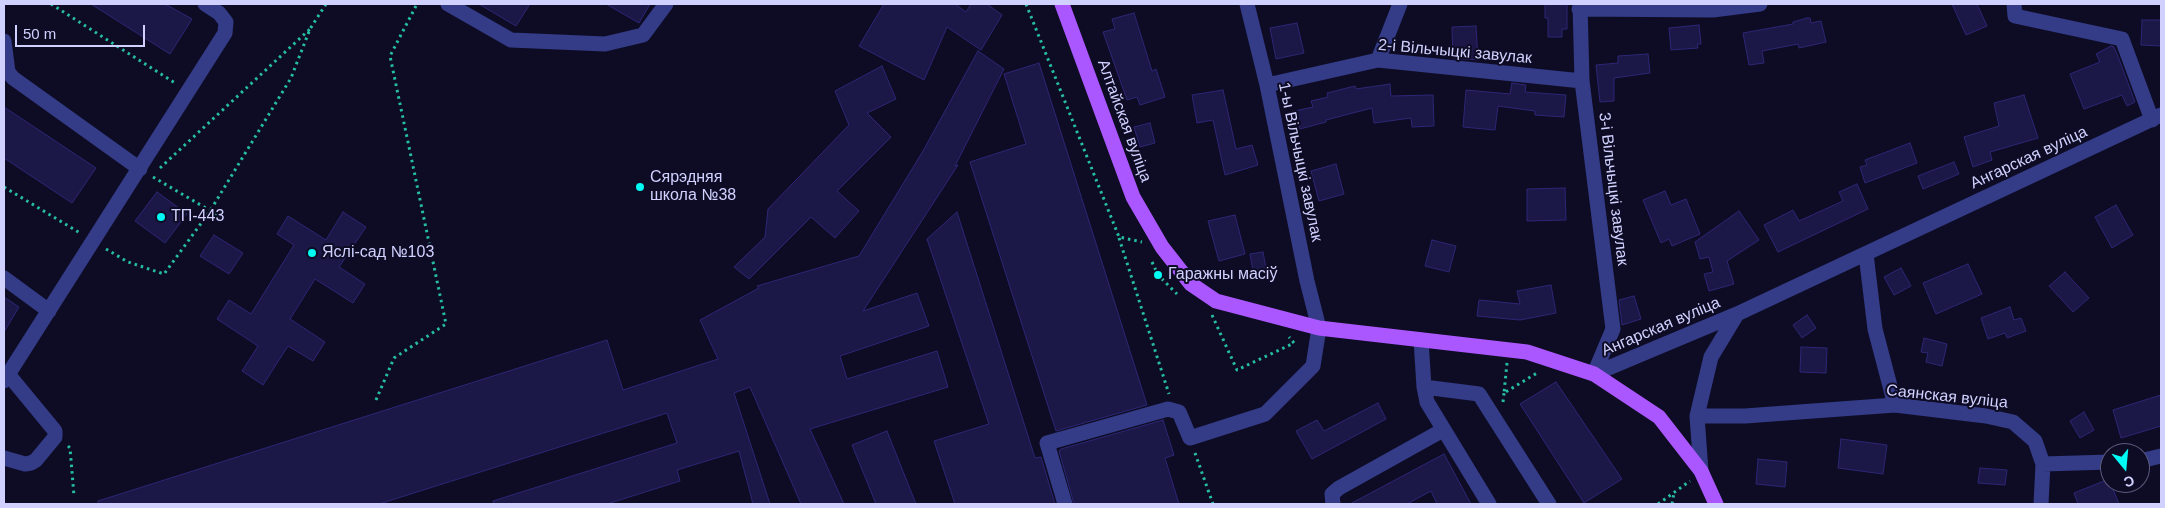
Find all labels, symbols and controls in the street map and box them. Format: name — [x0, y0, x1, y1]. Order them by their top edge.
scale bar — [18, 15, 148, 47]
text: 50 m — [23, 25, 56, 42]
street label: 2-і Вільчыцкі завулак — [1377, 36, 1533, 68]
street label: Алтайская вуліца — [1093, 57, 1155, 185]
street label: 1-ы Вільчыцкі завулак — [1274, 81, 1326, 243]
street label: 3-і Вільчыцкі завулак — [1594, 111, 1632, 267]
street label: Ангарская вуліца — [1967, 122, 2091, 194]
place label: Сярэдняя школа №38 — [650, 168, 736, 206]
marker: Сярэдняя школа №38 — [634, 181, 646, 193]
place label: ТП-443 — [171, 207, 224, 227]
marker: ТП-443 — [155, 211, 167, 223]
place label: Яслі-сад №103 — [322, 243, 434, 263]
marker: Яслі-сад №103 — [306, 247, 318, 259]
place label: Гаражны масіў — [1168, 265, 1277, 285]
marker: Гаражны масіў — [1152, 269, 1164, 281]
street label: Ангарская вуліца — [1599, 293, 1723, 361]
street label: Саянская вуліца — [1885, 381, 2009, 413]
north arrow — [2100, 443, 2150, 493]
text: С — [2122, 472, 2136, 491]

